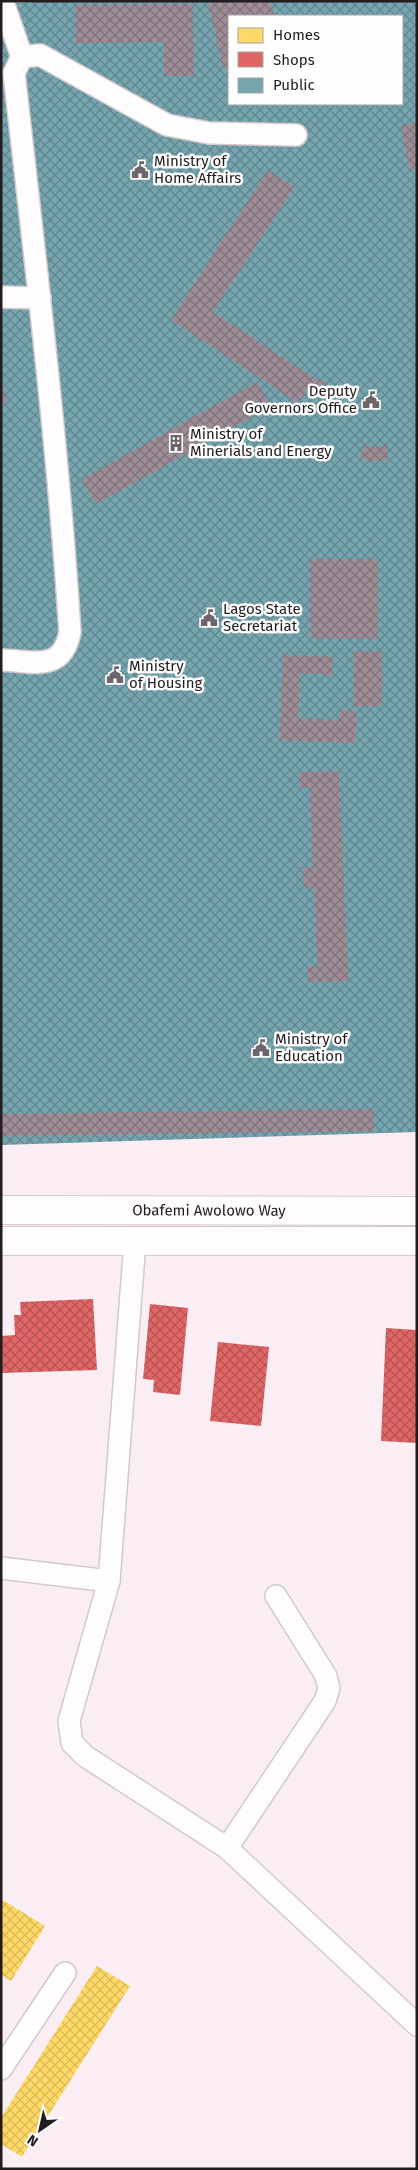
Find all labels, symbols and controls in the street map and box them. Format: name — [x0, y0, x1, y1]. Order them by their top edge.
legend — [228, 15, 403, 105]
text: Homes — [273, 26, 320, 44]
text: Shops — [273, 51, 315, 69]
text: Public — [273, 76, 315, 94]
place label: Ministry of Home Affairs — [154, 152, 241, 187]
public building icon: Ministry of Home Affairs — [130, 160, 150, 180]
place label: Deputy Governors Office — [244, 382, 358, 417]
public building icon: Deputy Governors Office — [361, 390, 381, 410]
place label: Ministry of Minerials and Energy — [190, 425, 332, 460]
building icon: Ministry of Minerials and Energy — [166, 433, 186, 453]
place label: Lagos State Secretariat — [223, 600, 301, 635]
public building icon: Lagos State Secretariat — [199, 608, 219, 628]
place label: Ministry of Housing — [129, 657, 202, 692]
public building icon: Ministry of Housing — [105, 665, 125, 685]
place label: Ministry of Education — [275, 1030, 348, 1065]
public building icon: Ministry of Education — [251, 1038, 271, 1058]
street label: Obafemi Awolowo Way — [132, 1201, 286, 1220]
north arrow — [15, 2105, 65, 2155]
text: N — [24, 2131, 42, 2150]

